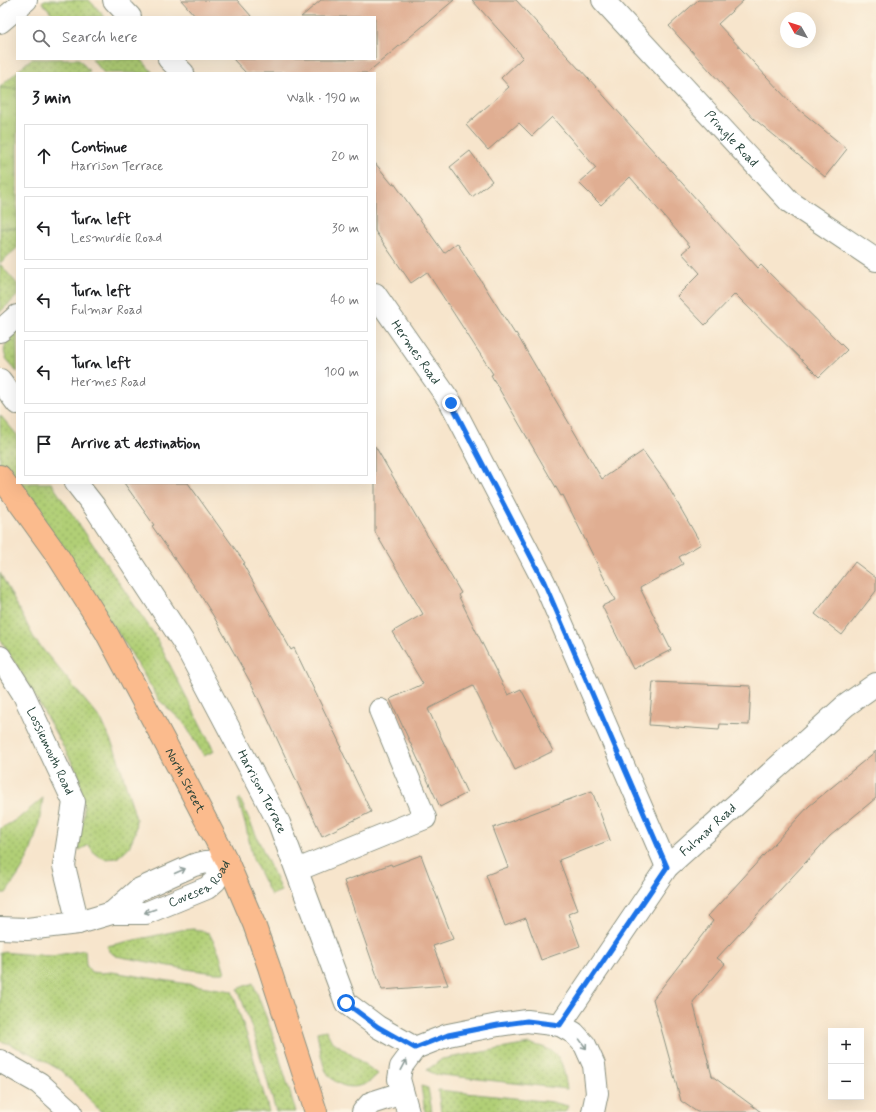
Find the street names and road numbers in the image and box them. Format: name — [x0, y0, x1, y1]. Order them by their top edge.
street label: Pringle Road — [701, 107, 762, 171]
street label: Hermes Road — [387, 317, 444, 388]
street label: Lossiemouth Road — [22, 705, 78, 798]
street label: North Street — [161, 745, 209, 816]
street label: Harrison Terrace — [233, 747, 291, 836]
street label: Fulmar Road — [676, 800, 740, 860]
street label: Covesea Road — [166, 857, 234, 911]

